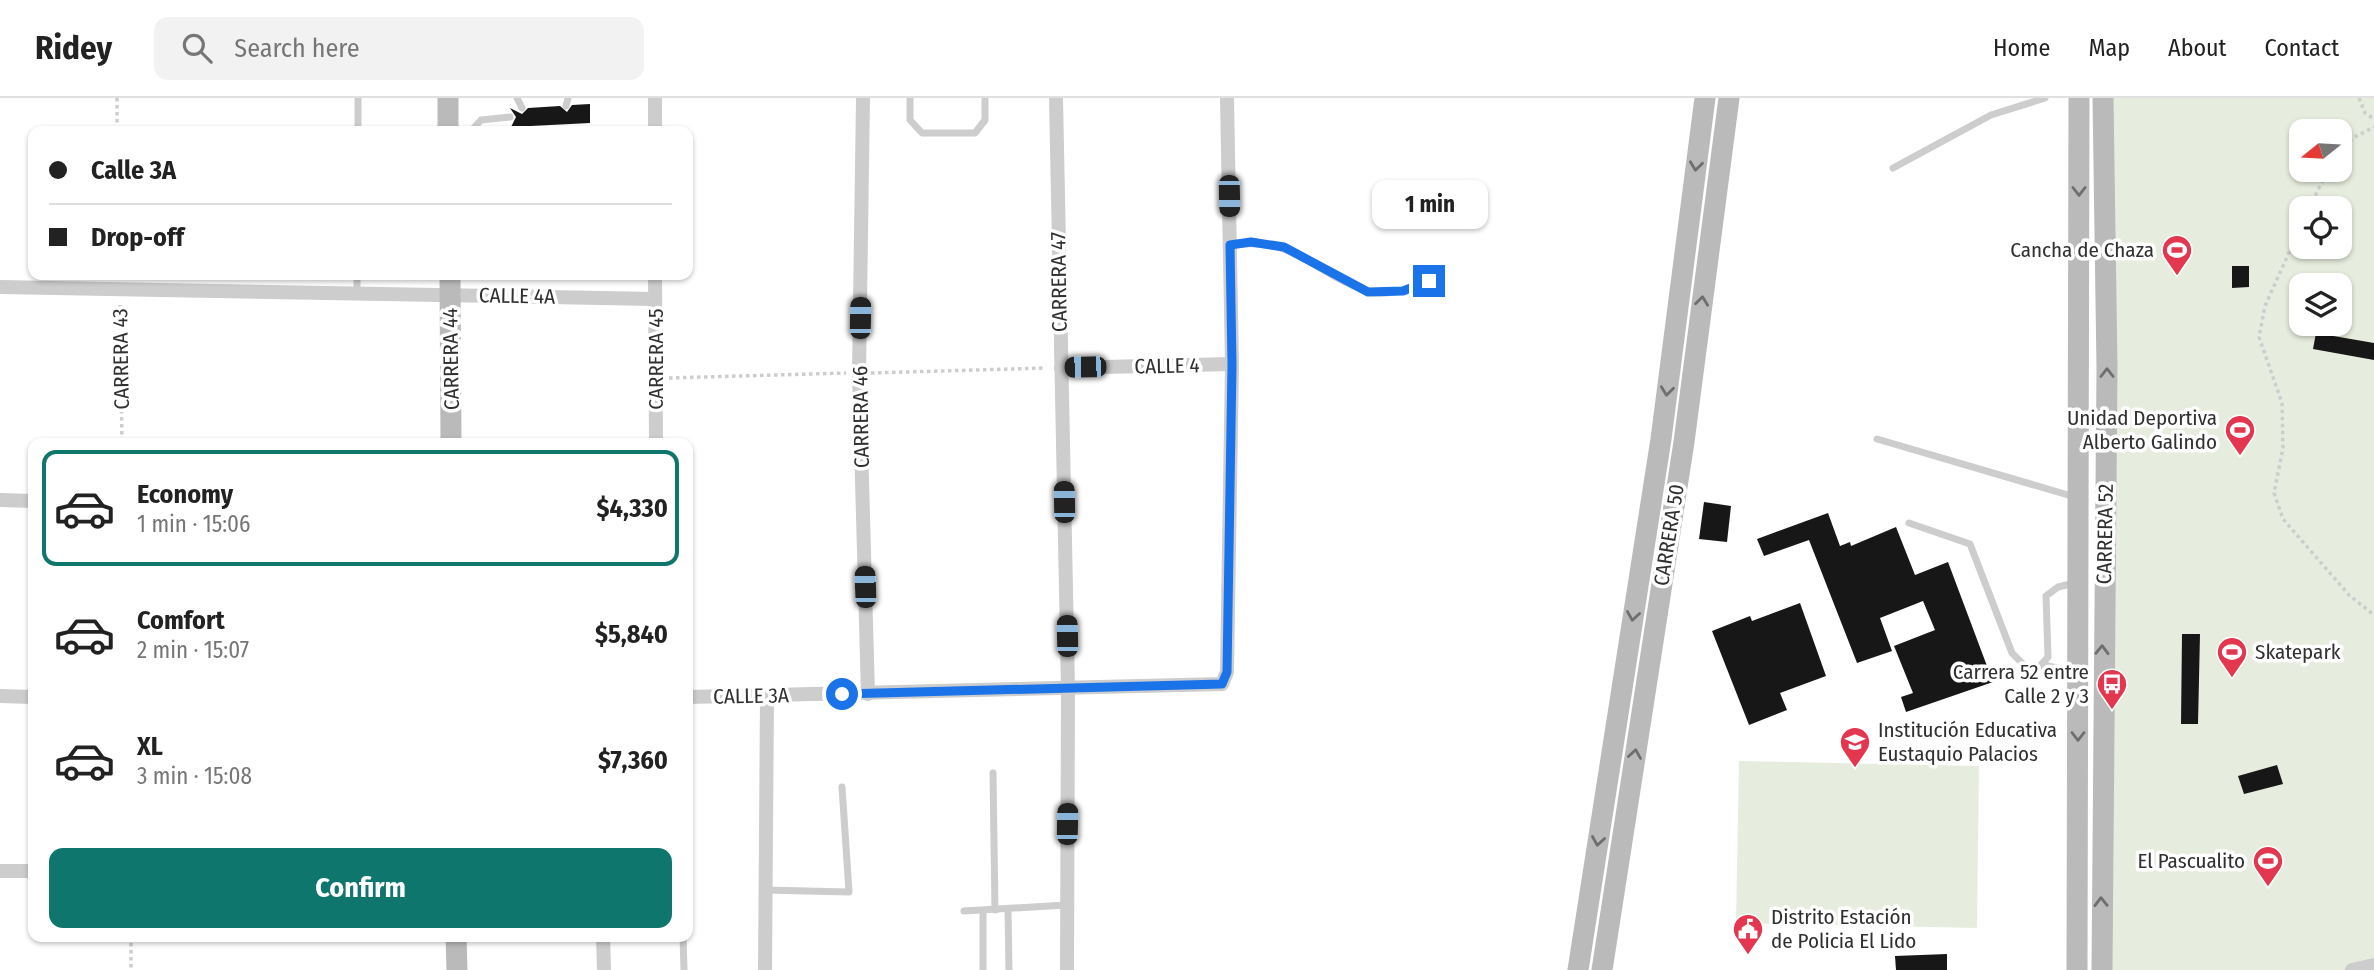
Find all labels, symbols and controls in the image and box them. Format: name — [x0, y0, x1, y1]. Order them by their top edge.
search box — [154, 17, 644, 80]
text: Ridey — [35, 28, 112, 68]
icon: search — [178, 29, 216, 67]
text: Search here — [234, 33, 360, 64]
text: Home — [1993, 34, 2050, 62]
text: Map — [2088, 34, 2130, 62]
text: About — [2168, 34, 2226, 62]
text: Contact — [2264, 34, 2339, 62]
north arrow — [2289, 119, 2352, 182]
map controls — [2289, 119, 2352, 336]
text: Calle 3A — [91, 155, 176, 186]
one-way arrow — [1689, 160, 1704, 172]
car — [1219, 175, 1240, 217]
callout: 1 min — [1371, 180, 1487, 228]
one-way arrow — [2071, 186, 2087, 196]
text: 1 min — [1405, 190, 1455, 218]
button: locate — [2289, 196, 2352, 259]
text: Drop-off — [91, 222, 184, 253]
street label: CARRERA 47 — [1045, 232, 1073, 332]
sports icon: Cancha de Chaza — [2160, 233, 2194, 277]
place label: Cancha de Chaza — [2010, 237, 2154, 263]
route end — [1413, 265, 1445, 297]
button: layers — [2289, 273, 2352, 336]
street label: CALLE 4A — [479, 282, 555, 310]
one-way arrow — [1695, 295, 1710, 307]
car — [850, 297, 871, 339]
street label: CARRERA 43 — [107, 308, 135, 410]
street label: CARRERA 44 — [437, 308, 465, 410]
street label: CARRERA 45 — [643, 308, 669, 410]
street label: CALLE 4 — [1134, 352, 1200, 380]
car — [1064, 356, 1107, 378]
street label: CARRERA 46 — [847, 366, 875, 468]
one-way arrow — [2099, 368, 2115, 378]
one-way arrow — [1659, 385, 1674, 397]
place label: Unidad Deportiva Alberto Galindo — [2067, 405, 2217, 455]
sports icon: Unidad Deportiva Alberto Galindo — [2223, 413, 2257, 457]
icon: car — [53, 477, 116, 540]
text: Economy — [137, 479, 233, 510]
car — [1054, 481, 1075, 523]
street label: CARRERA 50 — [1648, 482, 1690, 588]
street label: CARRERA 52 — [2091, 483, 2119, 585]
text: $4,330 — [597, 493, 668, 524]
text: 1 min · 15:06 — [137, 510, 250, 538]
car — [854, 566, 877, 608]
icon: car — [53, 603, 116, 666]
text: Comfort — [137, 605, 225, 636]
one-way arrow — [1626, 610, 1641, 622]
car — [1057, 615, 1078, 657]
text: $5,840 — [595, 619, 668, 650]
sports icon: Skatepark — [2215, 635, 2249, 679]
text: 2 min · 15:07 — [137, 636, 249, 664]
place label: Skatepark — [2255, 639, 2341, 665]
one-way arrow — [2095, 644, 2110, 655]
place label: Carrera 52 entre Calle 2 y 3 — [1953, 659, 2089, 709]
bus stop icon: Carrera 52 entre Calle 2 y 3 — [2095, 667, 2129, 711]
route start — [826, 678, 858, 710]
street label: CALLE 3A — [713, 682, 789, 710]
place label: Institución Educativa Eustaquio Palacios — [1878, 717, 2057, 767]
school or university icon: Institución Educativa Eustaquio Palacios — [1838, 725, 1872, 769]
icon: car — [53, 729, 116, 792]
text: XL — [137, 731, 163, 762]
one-way arrow — [2070, 731, 2086, 741]
text: $7,360 — [598, 745, 668, 776]
one-way arrow — [1627, 748, 1642, 760]
text: 3 min · 15:08 — [137, 762, 252, 790]
car — [1057, 803, 1078, 845]
one-way arrow — [1591, 835, 1606, 847]
sports icon: El Pascualito — [2251, 844, 2285, 888]
button: Confirm — [49, 848, 672, 928]
place label: El Pascualito — [2138, 848, 2245, 874]
one-way arrow — [2093, 896, 2109, 907]
place label: Distrito Estación de Policia El Lido — [1771, 904, 1916, 954]
public building icon: Distrito Estación de Policia El Lido — [1731, 912, 1765, 956]

